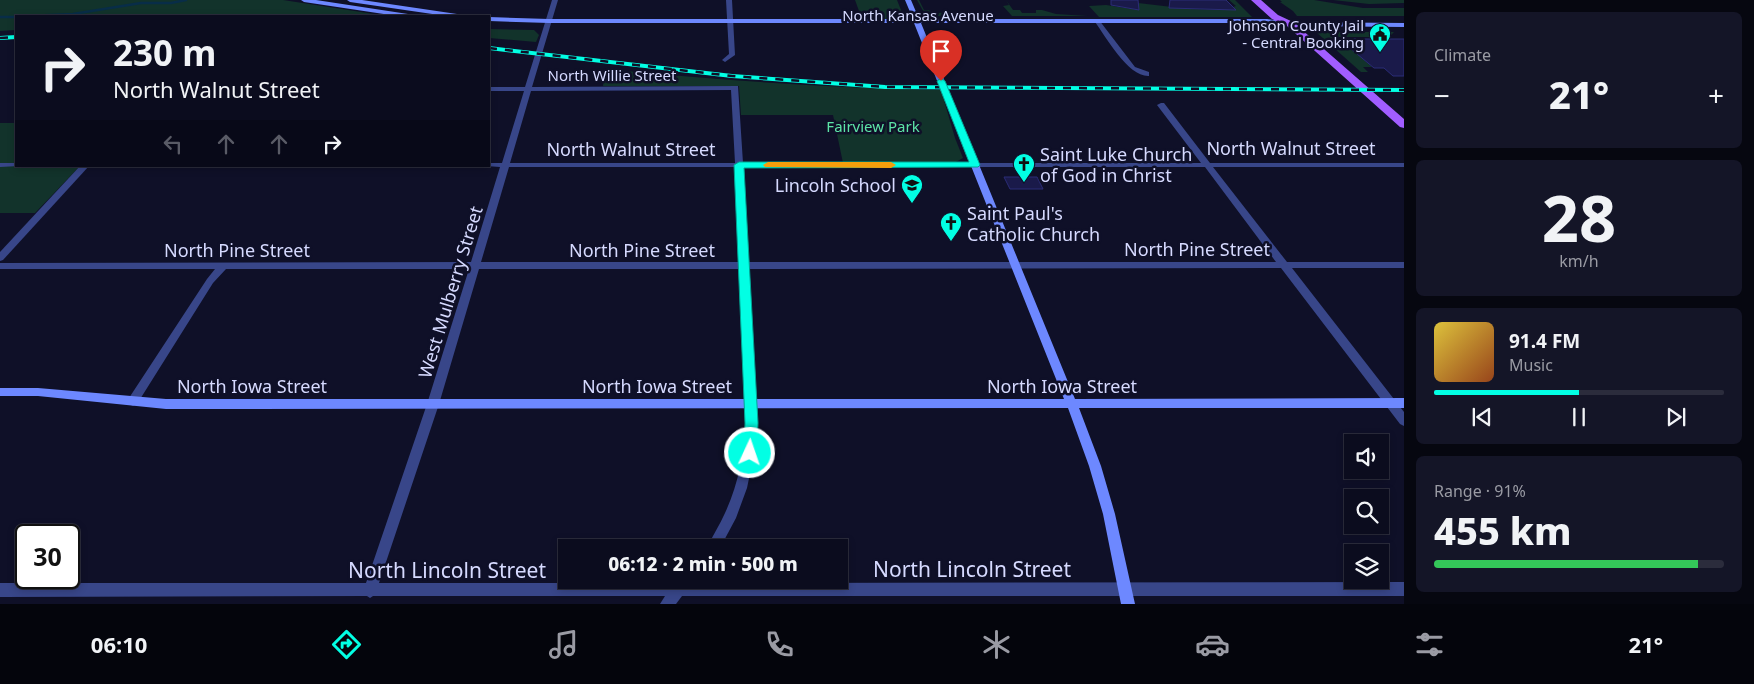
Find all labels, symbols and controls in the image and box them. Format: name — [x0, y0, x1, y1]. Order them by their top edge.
street label: North Kansas Avenue — [842, 5, 994, 25]
place label: Johnson County Jail - Central Booking — [1227, 15, 1364, 52]
public building icon: Johnson County Jail - Central Booking — [1368, 22, 1392, 53]
text: 230 m — [113, 29, 216, 76]
pin — [920, 30, 962, 81]
icon: right — [30, 35, 95, 100]
icon: arrive — [927, 37, 955, 65]
text: Climate — [1434, 44, 1491, 66]
street label: North Willie Street — [548, 65, 677, 85]
text: 21° — [1549, 68, 1609, 120]
text: North Walnut Street — [113, 74, 320, 104]
text: − — [1434, 76, 1450, 114]
text: + — [1708, 76, 1724, 114]
park label: Fairview Park — [826, 116, 920, 136]
icon: left — [159, 130, 187, 158]
icon: ahead — [212, 130, 240, 158]
icon: ahead — [265, 130, 293, 158]
icon: right — [318, 130, 346, 158]
street label: North Walnut Street — [1206, 136, 1376, 160]
street label: North Walnut Street — [546, 137, 716, 161]
place label: Saint Luke Church of God in Christ — [1040, 142, 1192, 187]
church icon: Saint Luke Church of God in Christ — [1012, 152, 1036, 183]
place label: Lincoln School — [775, 173, 896, 197]
school or university icon: Lincoln School — [900, 173, 924, 204]
text: 28 — [1542, 173, 1616, 261]
place label: Saint Paul's Catholic Church — [967, 201, 1100, 246]
street label: West Mulberry Street — [412, 203, 488, 381]
church icon: Saint Paul's Catholic Church — [939, 211, 963, 242]
street label: North Pine Street — [1124, 237, 1271, 261]
street label: North Pine Street — [164, 238, 311, 262]
street label: North Pine Street — [569, 238, 716, 262]
text: km/h — [1559, 250, 1599, 272]
text: 91.4 FM — [1509, 328, 1580, 354]
text: Music — [1509, 354, 1553, 376]
street label: North Iowa Street — [177, 374, 328, 398]
street label: North Iowa Street — [582, 374, 733, 398]
street label: North Iowa Street — [987, 374, 1138, 398]
icon: previous — [1468, 403, 1496, 431]
icon: pause — [1565, 403, 1593, 431]
icon: next — [1662, 403, 1690, 431]
position arrow — [723, 426, 775, 478]
map controls — [1344, 434, 1389, 589]
button: sound — [1344, 434, 1389, 479]
text: Range · 91% — [1434, 480, 1526, 502]
button: search — [1344, 489, 1389, 534]
text: 455 km — [1434, 504, 1572, 556]
speed limit sign: 30 — [15, 524, 80, 589]
button: layers — [1344, 544, 1389, 589]
text: 06:12 · 2 min · 500 m — [608, 551, 798, 577]
street label: North Lincoln Street — [873, 555, 1071, 583]
street label: North Lincoln Street — [348, 556, 546, 584]
icon: directions — [329, 627, 364, 662]
icon: music — [546, 627, 581, 662]
icon: phone — [762, 627, 797, 662]
icon: climate — [979, 627, 1014, 662]
icon: car — [1195, 627, 1230, 662]
icon: filters — [1412, 627, 1447, 662]
text: 06:10 — [91, 629, 147, 659]
text: 21° — [1629, 629, 1663, 659]

